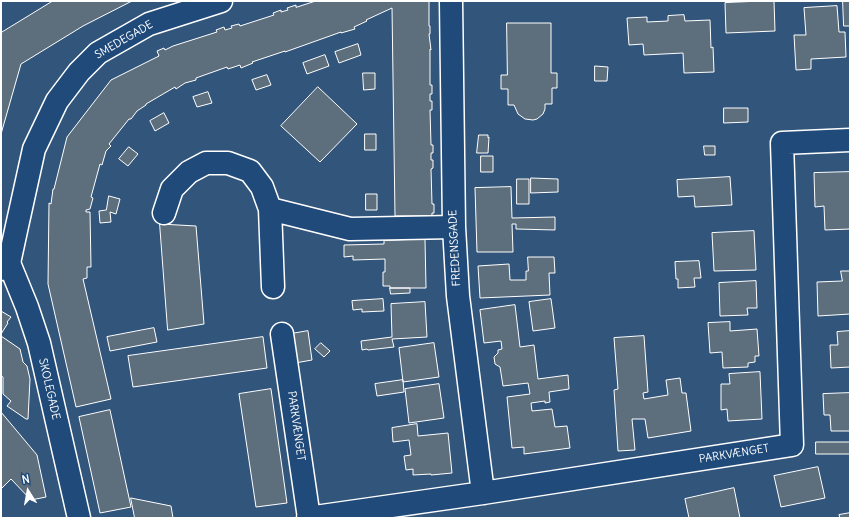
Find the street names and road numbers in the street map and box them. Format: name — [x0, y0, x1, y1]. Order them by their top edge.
street label: SMEDEGADE — [93, 18, 155, 62]
street label: FREDENSGADE — [446, 209, 464, 287]
street label: SKOLEGADE — [36, 357, 62, 421]
street label: PARKVÆNGET — [285, 390, 307, 462]
street label: PARKVÆNGET — [698, 442, 770, 466]

